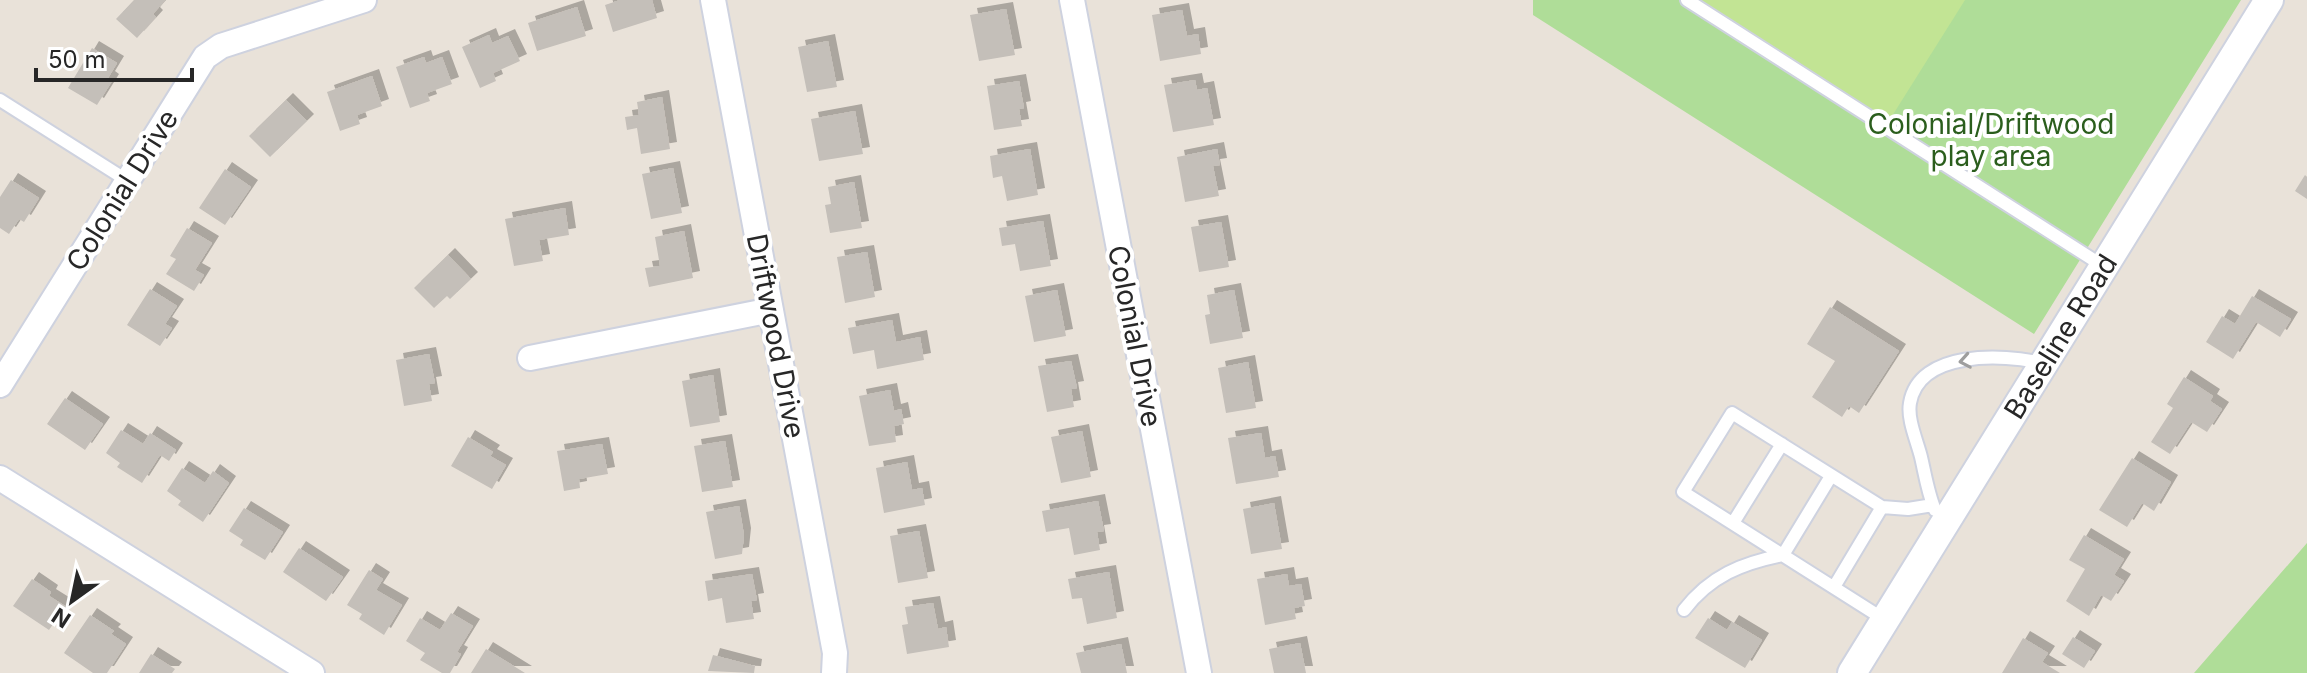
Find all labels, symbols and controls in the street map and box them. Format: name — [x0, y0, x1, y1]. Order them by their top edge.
scale bar — [36, 32, 192, 82]
text: 50 m — [48, 45, 106, 74]
street label: Colonial Drive — [59, 103, 185, 277]
park label: Colonial/Driftwood play area — [1868, 107, 2114, 173]
street label: Driftwood Drive — [740, 231, 812, 441]
street label: Colonial Drive — [1101, 242, 1169, 430]
street label: Baseline Road — [1997, 248, 2124, 425]
one-way arrow — [1959, 352, 1972, 369]
north arrow — [32, 561, 112, 641]
text: N — [47, 602, 75, 633]

